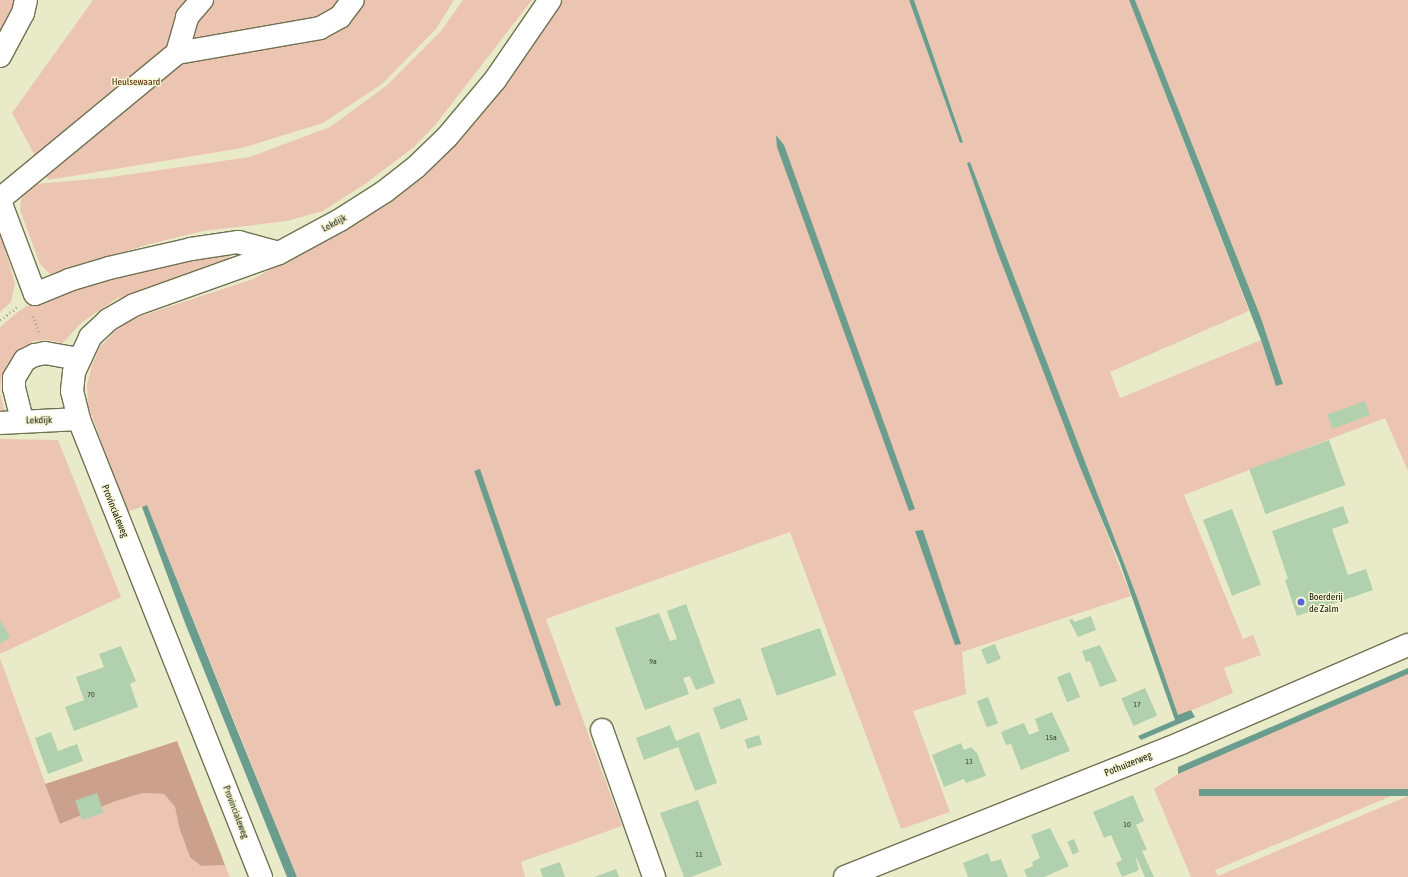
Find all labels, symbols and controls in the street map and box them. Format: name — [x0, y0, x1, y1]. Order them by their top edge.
park label: Heulsewaard — [112, 76, 160, 88]
street label: Lekdijk — [320, 212, 348, 234]
street label: Lekdijk — [26, 414, 52, 426]
street label: Provincialeweg — [99, 483, 131, 539]
place label: Boerderij de Zalm — [1309, 590, 1343, 614]
marker: Boerderij de Zalm — [1296, 597, 1306, 607]
house number: 9a — [649, 657, 657, 667]
house number: 70 — [87, 690, 95, 700]
house number: 17 — [1133, 700, 1141, 710]
house number: 15a — [1045, 733, 1057, 743]
street label: Pothuizerweg — [1103, 749, 1153, 779]
house number: 13 — [965, 757, 973, 767]
street label: Provincialeweg — [220, 784, 252, 840]
house number: 10 — [1123, 820, 1131, 830]
house number: 11 — [695, 850, 703, 860]

